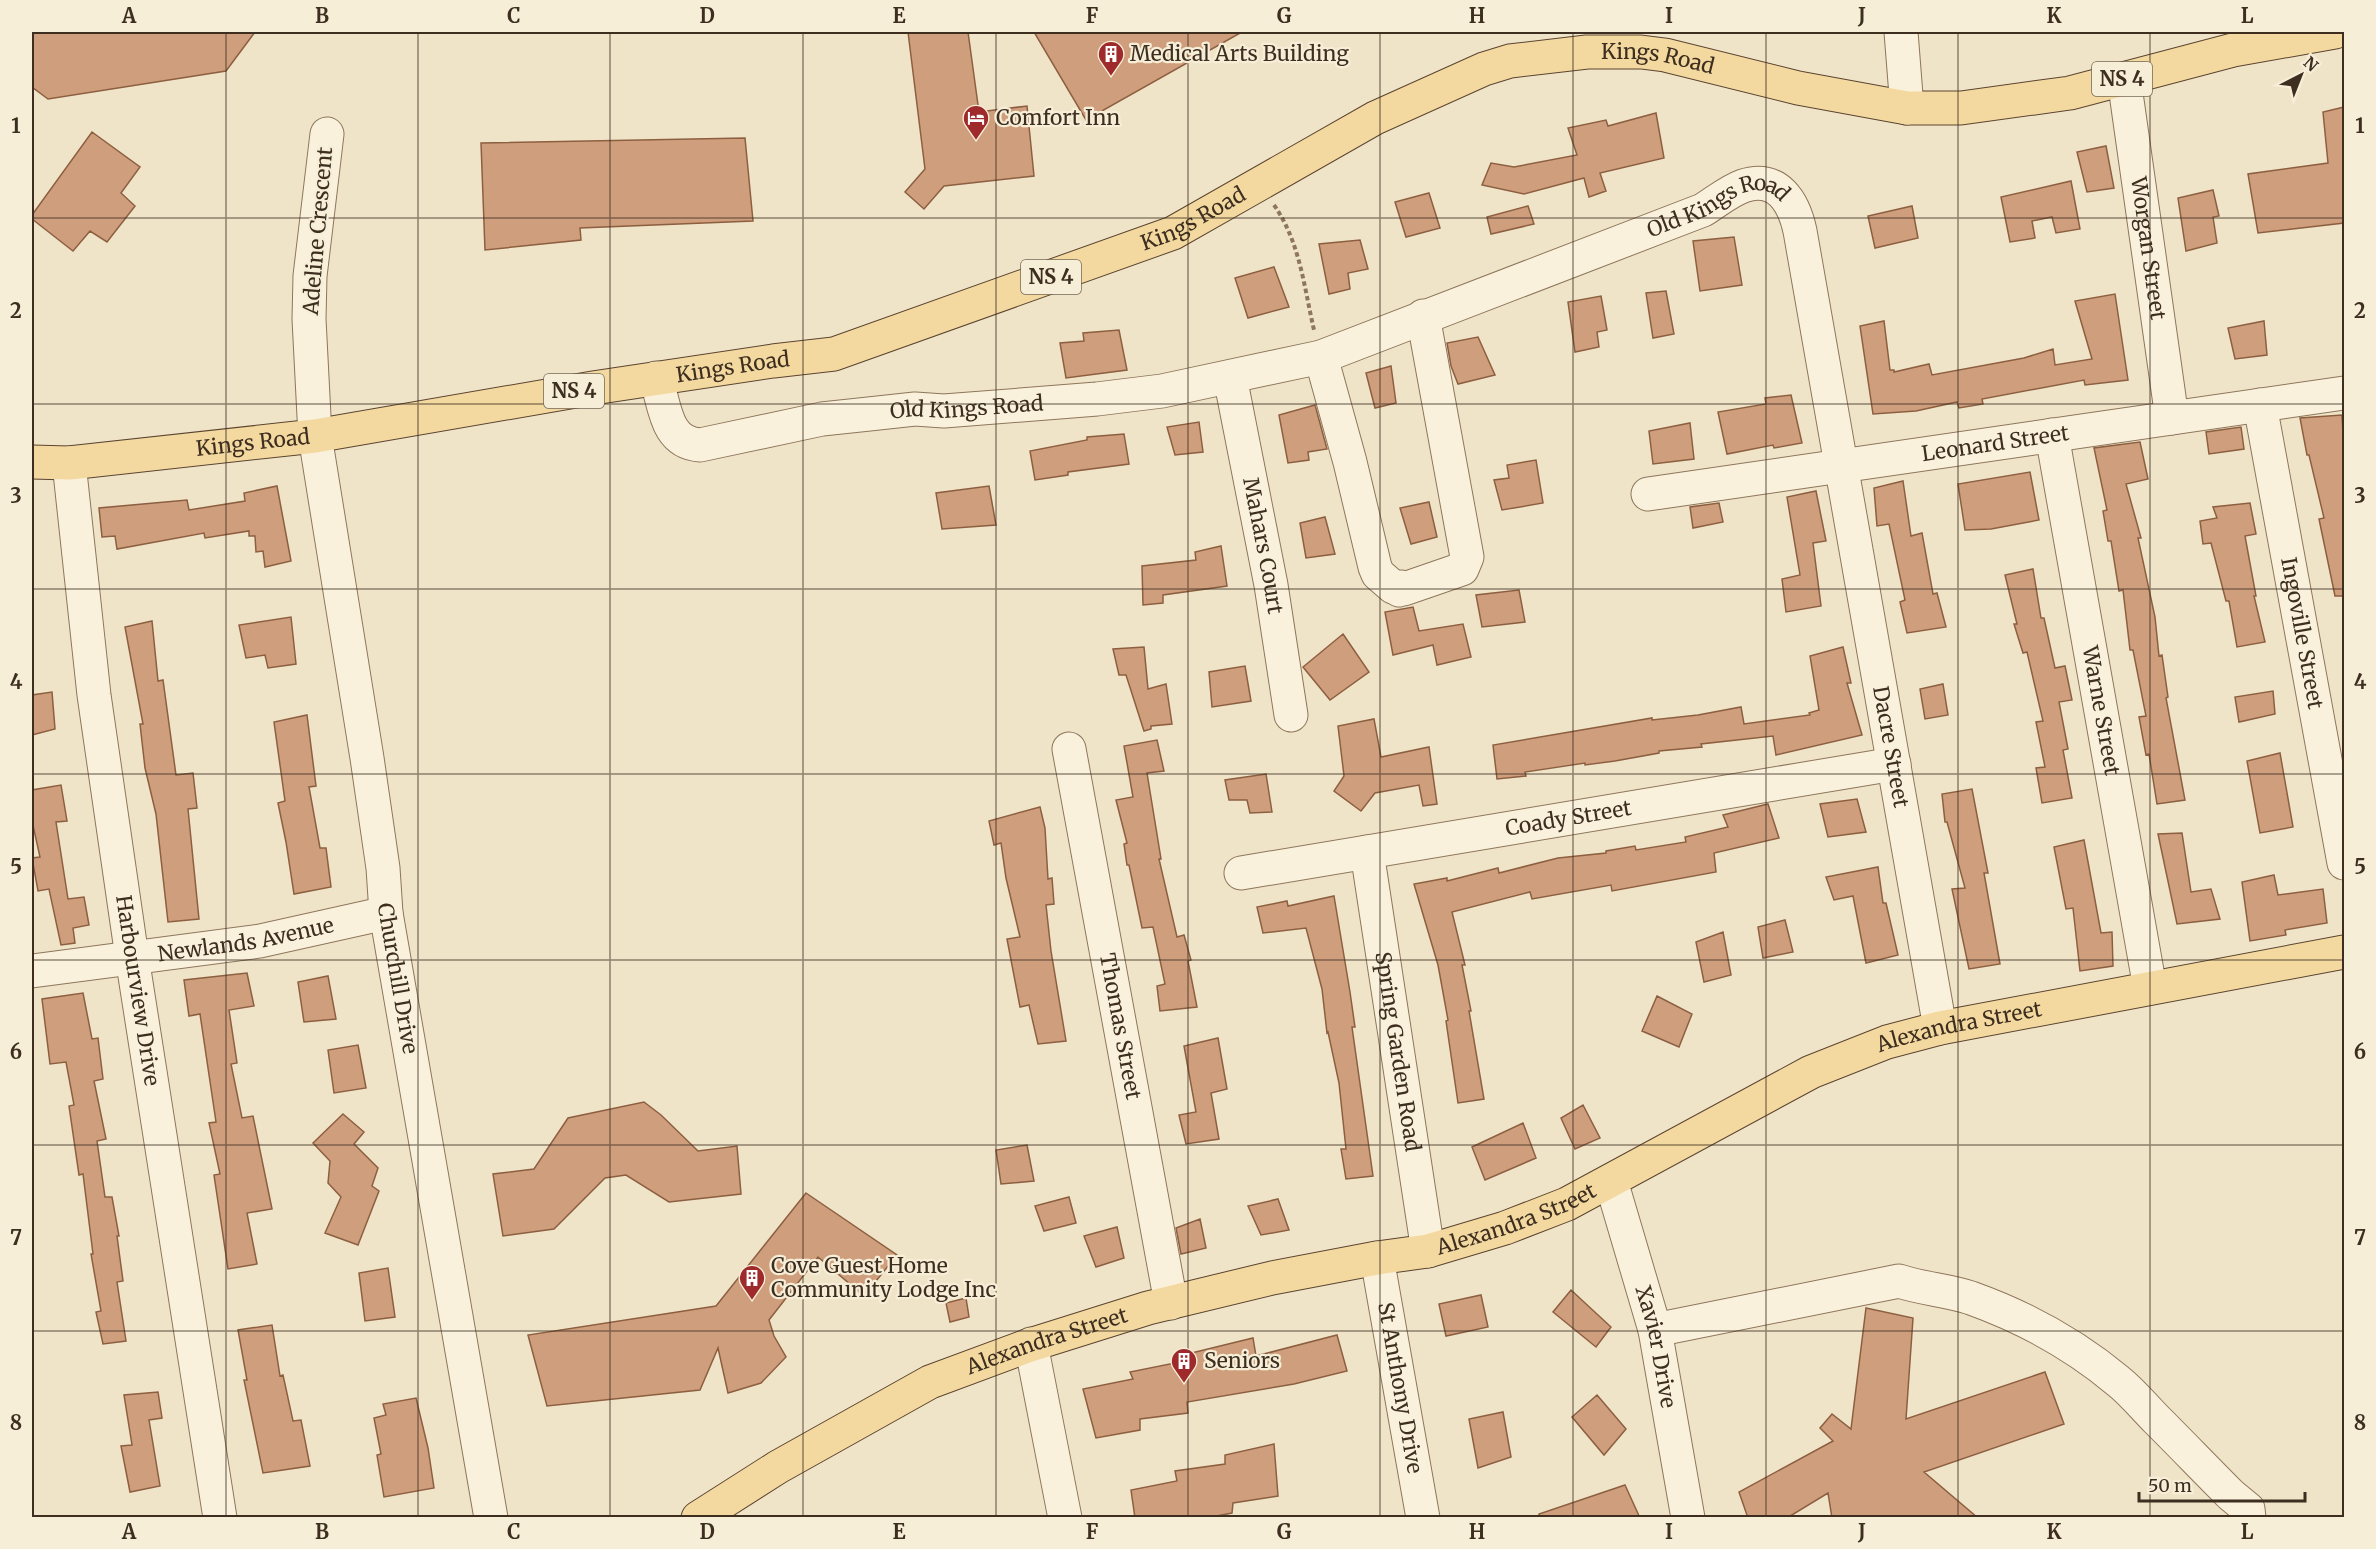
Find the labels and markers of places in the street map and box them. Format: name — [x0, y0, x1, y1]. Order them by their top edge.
building icon: Medical Arts Building — [1096, 39, 1126, 77]
place label: Medical Arts Building — [1130, 40, 1349, 67]
hotel icon: Comfort Inn — [961, 103, 991, 141]
place label: Comfort Inn — [996, 104, 1120, 131]
place label: Cove Guest Home Community Lodge Inc — [771, 1252, 996, 1303]
building icon: Cove Guest Home Community Lodge Inc — [737, 1263, 767, 1301]
building icon: Seniors — [1169, 1346, 1199, 1384]
place label: Seniors — [1204, 1347, 1280, 1374]

